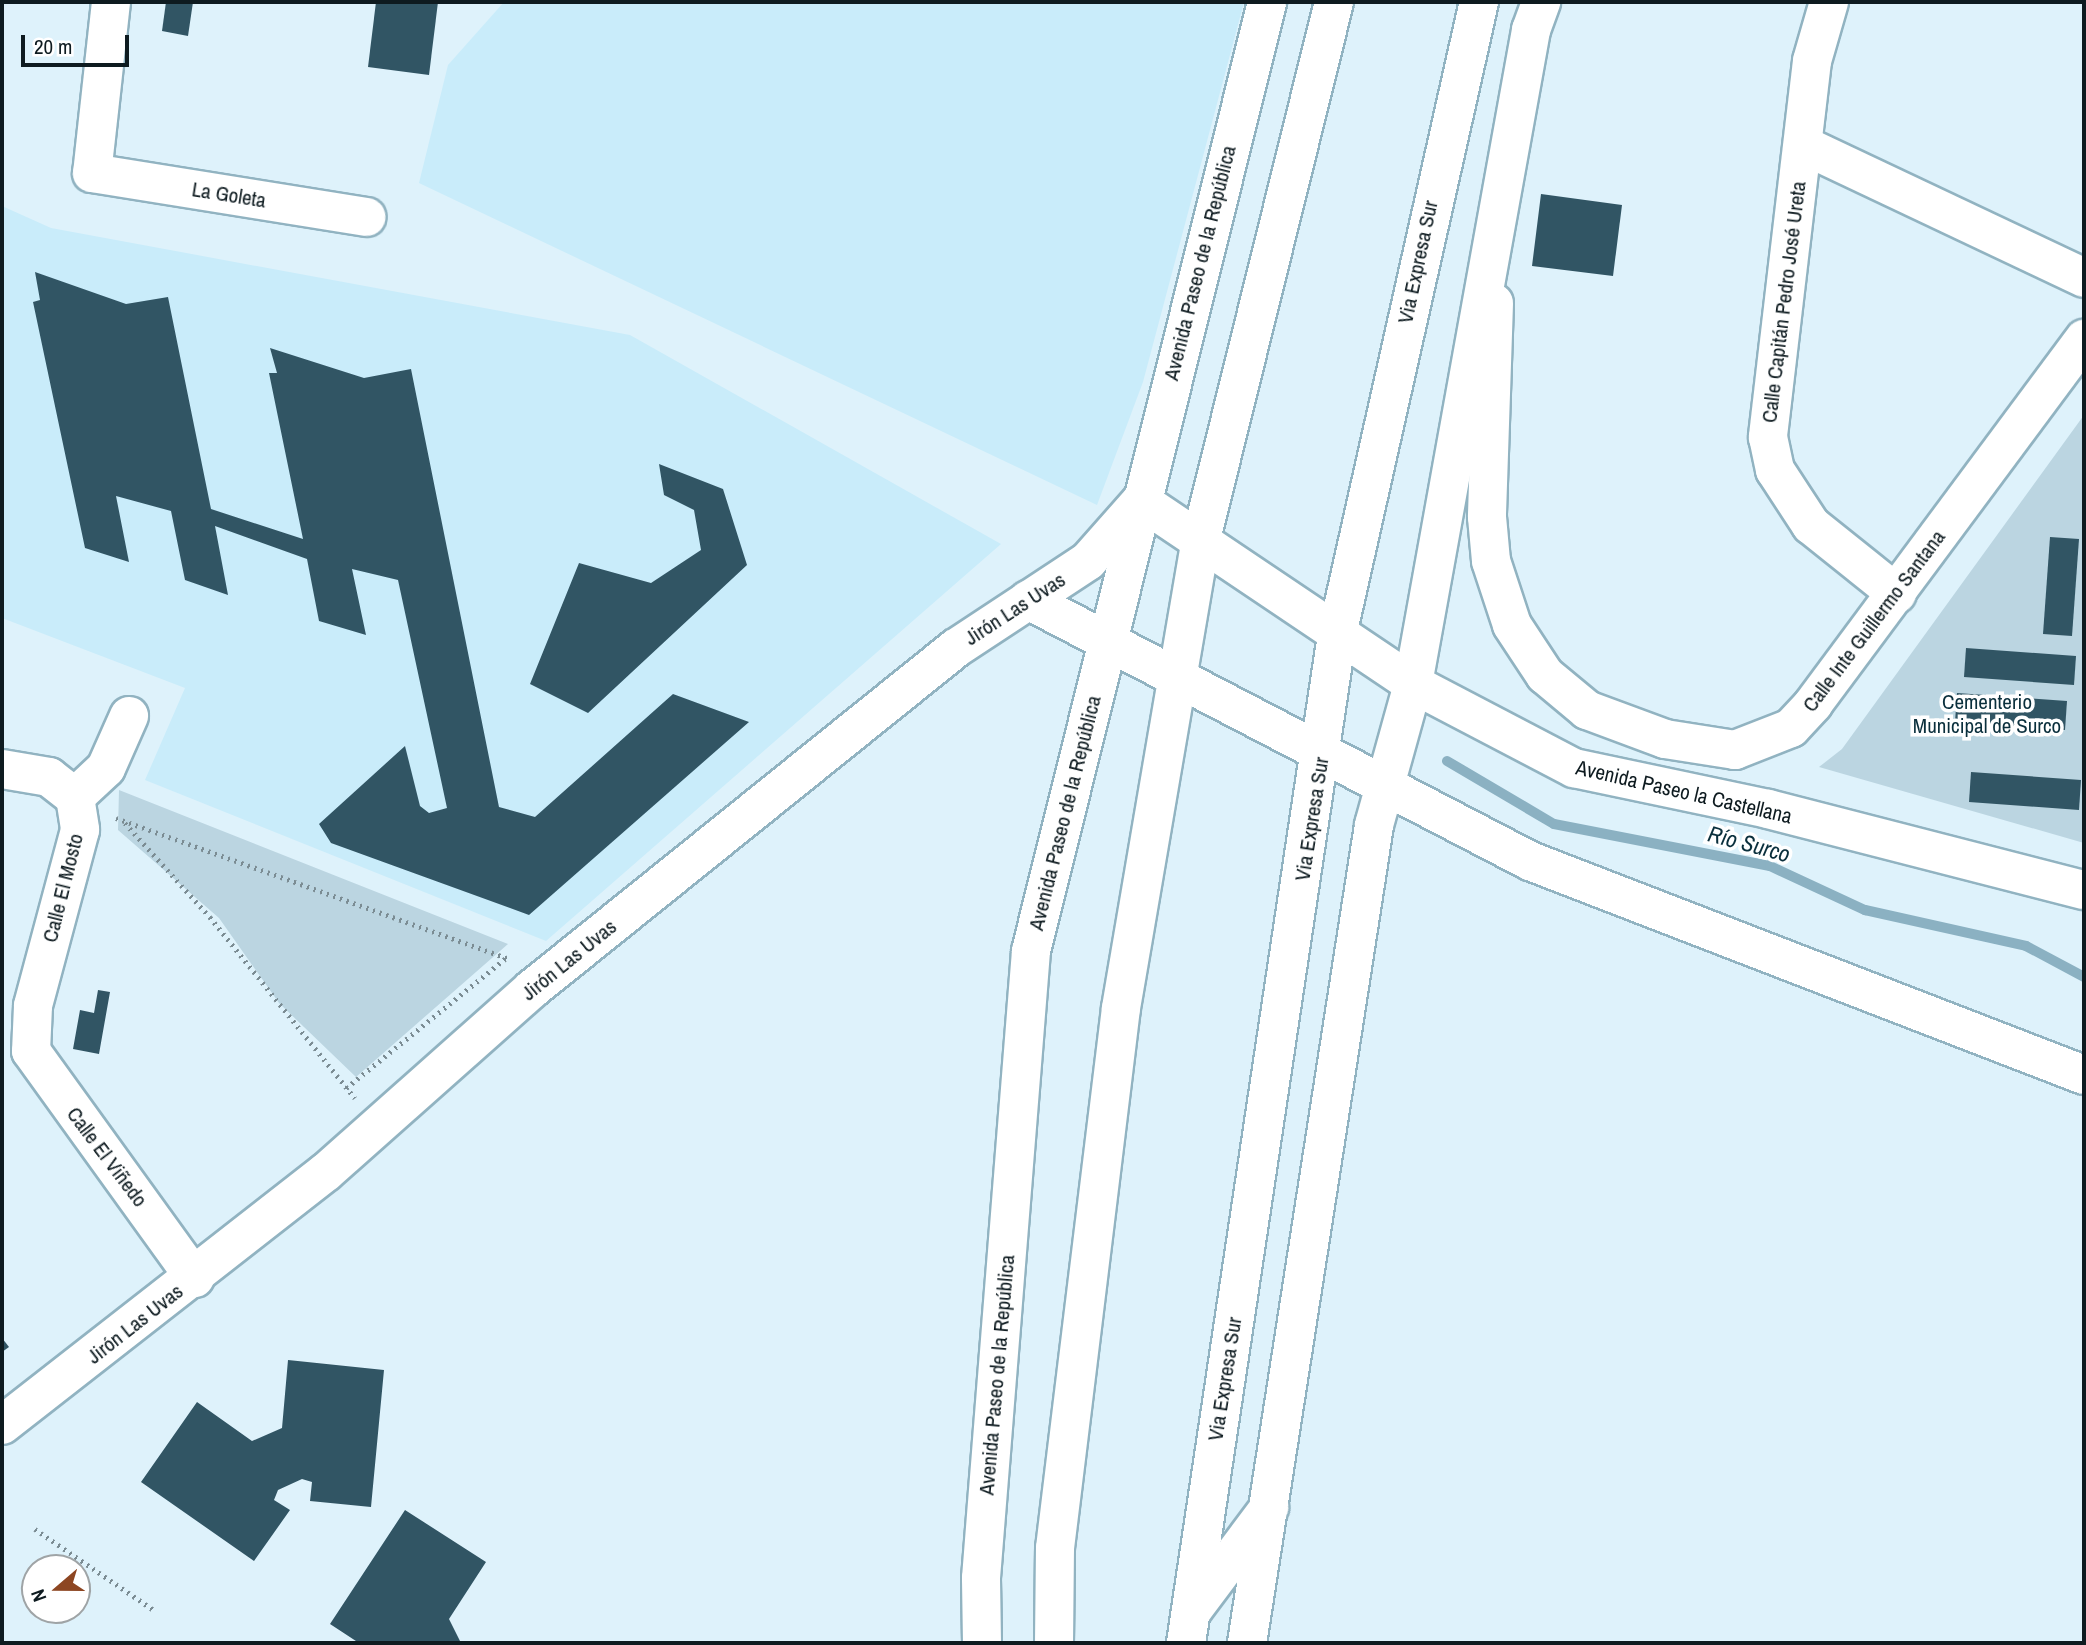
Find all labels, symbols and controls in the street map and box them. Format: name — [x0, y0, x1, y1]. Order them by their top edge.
scale bar — [24, 21, 133, 65]
text: 20 m — [34, 32, 72, 61]
street label: Avenida Paseo de la República — [1159, 143, 1241, 383]
street label: La Goleta — [190, 177, 268, 213]
street label: Calle Capitán Pedro José Ureta — [1757, 180, 1811, 424]
street label: Via Expresa Sur — [1393, 198, 1443, 326]
street label: Calle Inte Guillermo Santana — [1797, 525, 1951, 717]
street label: Jirón Las Uvas — [960, 567, 1070, 651]
park label: Cementerio Municipal de Surco — [1913, 689, 2061, 739]
street label: Avenida Paseo de la República — [1024, 693, 1106, 933]
street label: Via Expresa Sur — [1290, 755, 1334, 883]
street label: Avenida Paseo la Castellana — [1574, 755, 1794, 829]
water label: Río Surco — [1705, 820, 1793, 868]
street label: Calle El Mosto — [37, 831, 89, 945]
street label: Jirón Las Uvas — [516, 914, 622, 1006]
street label: Calle El Viñedo — [61, 1102, 153, 1212]
street label: Avenida Paseo de la República — [974, 1254, 1020, 1496]
street label: Jirón Las Uvas — [82, 1279, 188, 1369]
street label: Via Expresa Sur — [1203, 1315, 1247, 1443]
north arrow — [21, 1554, 91, 1624]
text: N — [24, 1586, 52, 1605]

